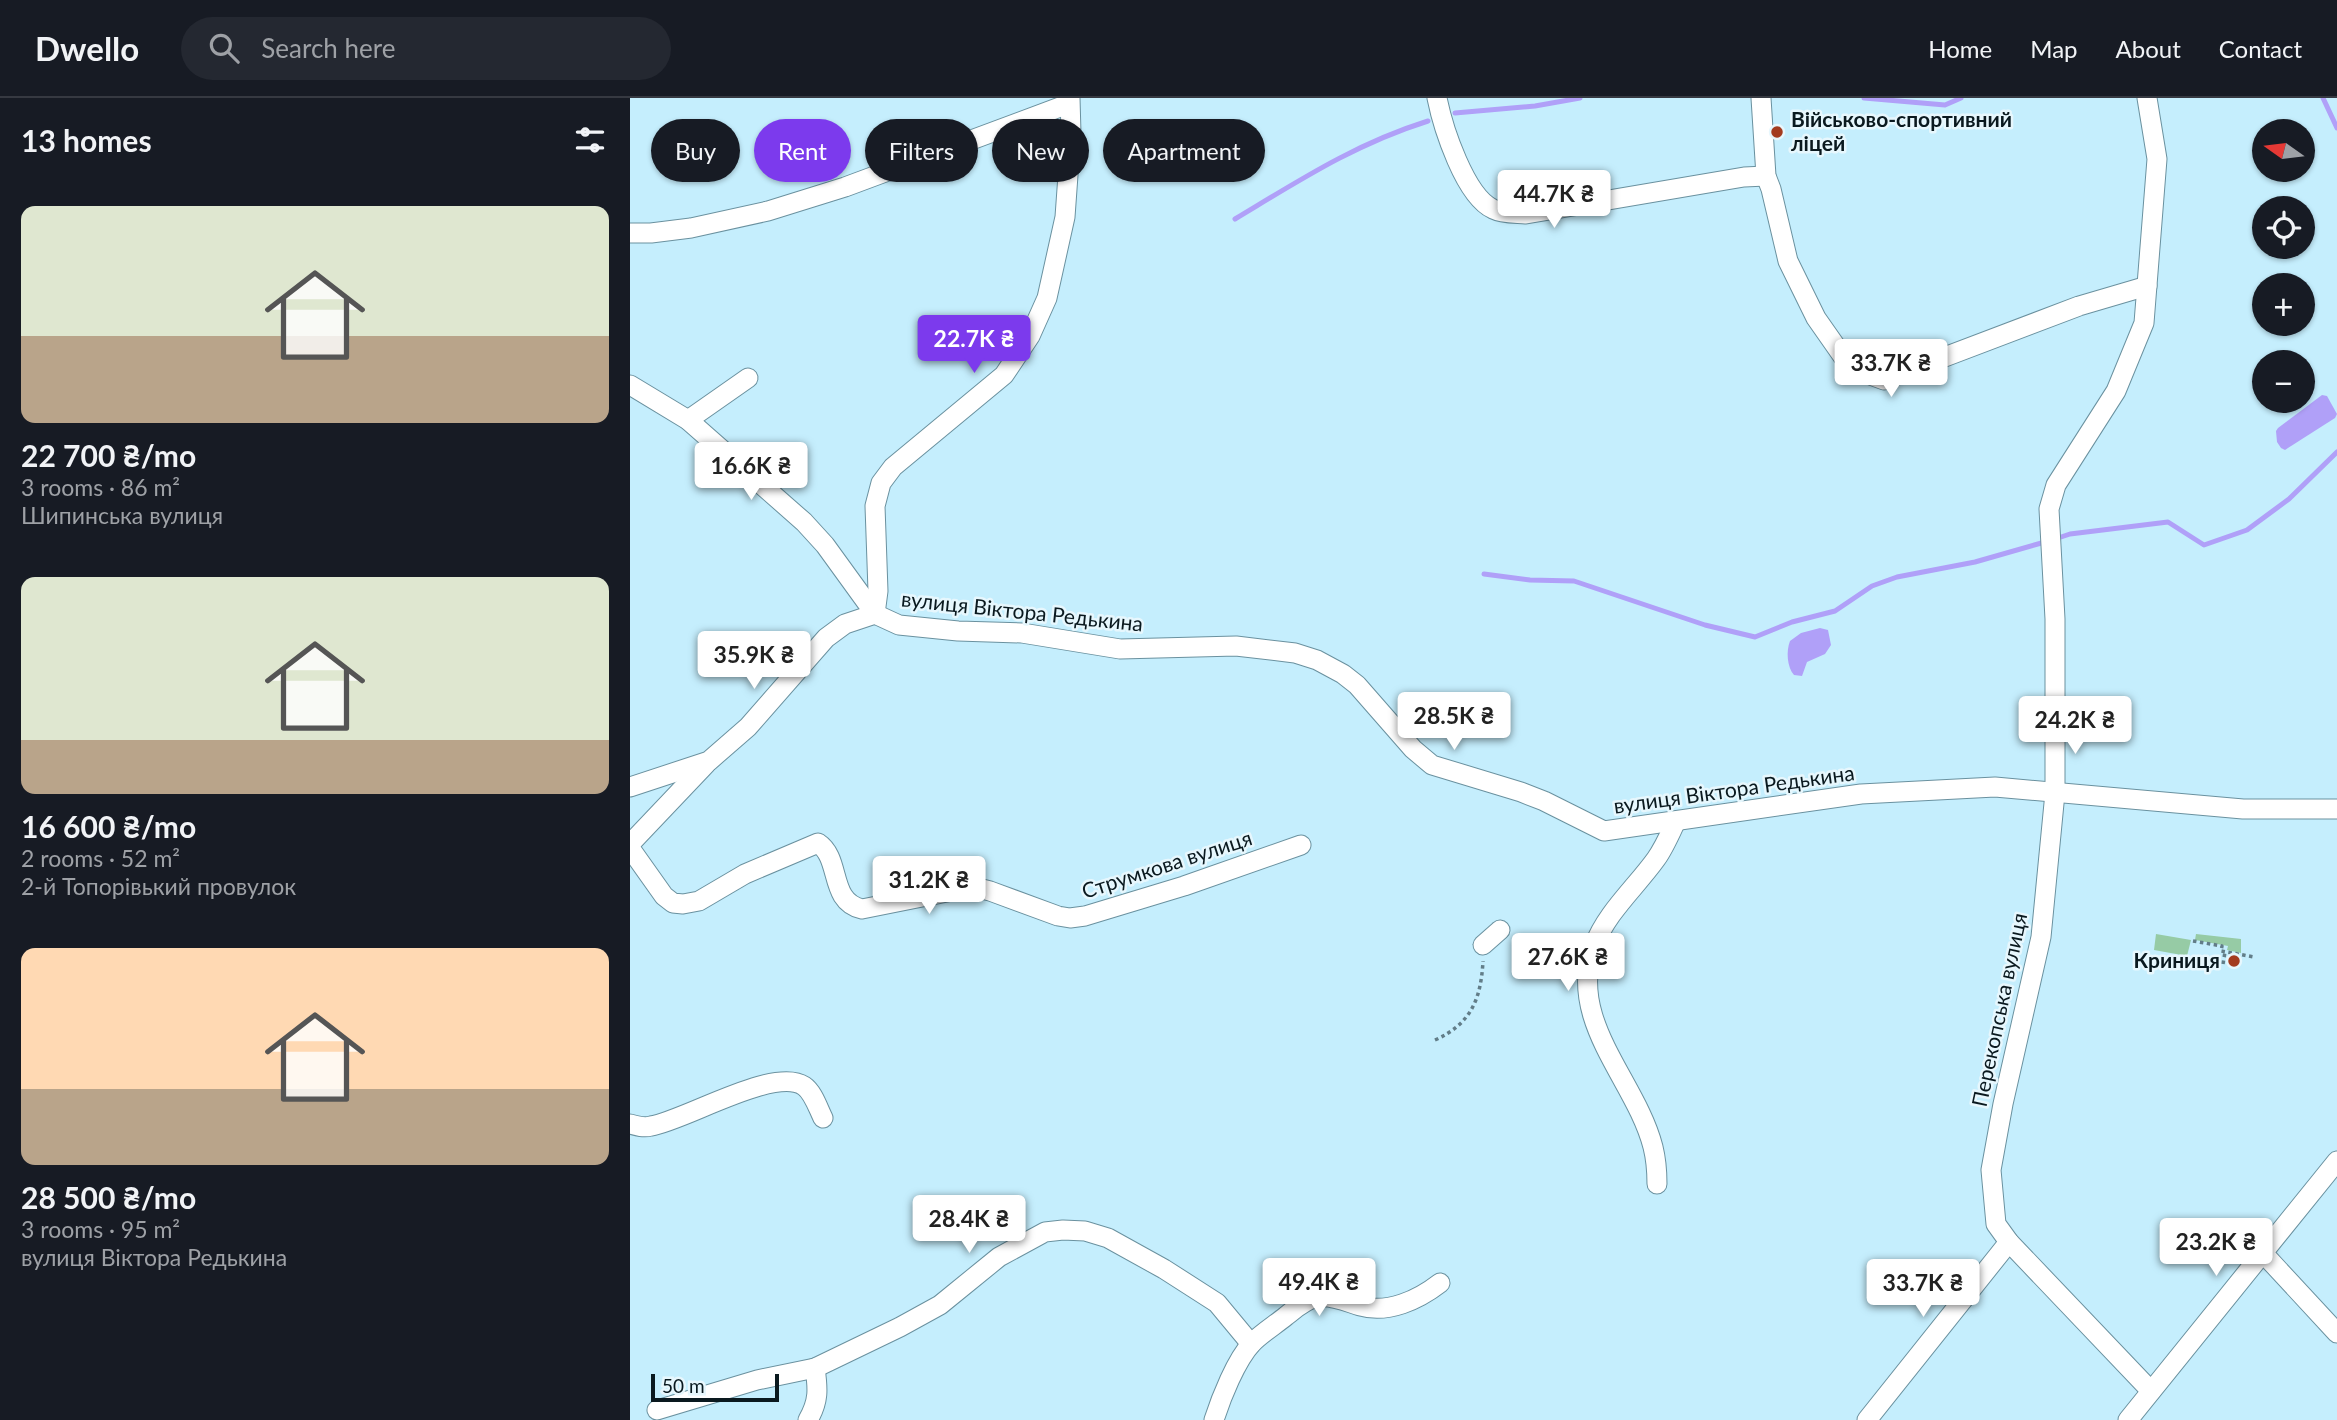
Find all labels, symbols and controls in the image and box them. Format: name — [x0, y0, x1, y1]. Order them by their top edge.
search box — [181, 17, 671, 80]
text: Dwello — [35, 28, 139, 68]
icon: search — [205, 29, 243, 67]
text: Search here — [261, 32, 395, 64]
text: Home — [1928, 34, 1992, 63]
text: Map — [2030, 34, 2078, 63]
text: About — [2116, 34, 2181, 63]
text: Contact — [2219, 34, 2302, 63]
place label: Військово-спортивний ліцей — [1791, 106, 2012, 155]
chip: Buy — [651, 119, 740, 182]
chip: Rent — [754, 119, 851, 182]
chip: Filters — [865, 119, 978, 182]
chip: New — [992, 119, 1089, 182]
chip: Apartment — [1103, 119, 1265, 182]
north arrow — [2252, 119, 2315, 182]
map controls — [2252, 119, 2315, 413]
icon: filters — [571, 121, 609, 159]
text: 13 homes — [21, 122, 152, 158]
marker: Військово-спортивний ліцей — [1769, 124, 1785, 140]
pin: 44.7K ₴ — [1489, 170, 1619, 230]
text: 44.7K ₴ — [1514, 179, 1594, 207]
button: locate — [2252, 196, 2315, 259]
icon: home — [252, 252, 378, 378]
button: + — [2252, 273, 2315, 336]
pin: 22.7K ₴ — [909, 316, 1039, 375]
text: 22.7K ₴ — [934, 324, 1014, 352]
pin: 33.7K ₴ — [1826, 340, 1956, 399]
text: 33.7K ₴ — [1851, 348, 1931, 376]
button: − — [2252, 350, 2315, 413]
text: 22 700 ₴/mo — [21, 437, 196, 473]
pin: 16.6K ₴ — [686, 442, 816, 502]
text: 16.6K ₴ — [711, 451, 791, 479]
text: 3 rooms · 86 m² — [21, 473, 180, 501]
text: Шипинська вулиця — [21, 501, 223, 529]
street label: вулиця Віктора Редькина — [900, 585, 1144, 636]
icon: home — [252, 623, 378, 749]
pin: 35.9K ₴ — [689, 632, 819, 691]
text: 35.9K ₴ — [714, 640, 794, 668]
pin: 28.5K ₴ — [1389, 692, 1519, 752]
pin: 24.2K ₴ — [2010, 696, 2140, 756]
text: 28.5K ₴ — [1414, 701, 1494, 729]
text: 24.2K ₴ — [2035, 705, 2115, 733]
street label: вулиця Віктора Редькина — [1612, 759, 1856, 818]
text: 16 600 ₴/mo — [21, 808, 196, 844]
street label: Струмкова вулиця — [1078, 824, 1255, 903]
text: 2 rooms · 52 m² — [21, 844, 180, 872]
pin: 31.2K ₴ — [864, 856, 994, 916]
text: 31.2K ₴ — [889, 865, 969, 893]
text: 2-й Топорівький провулок — [21, 872, 296, 900]
street label: Перекопська вулиця — [1966, 911, 2031, 1109]
pin: 27.6K ₴ — [1503, 934, 1633, 993]
text: 27.6K ₴ — [1528, 942, 1608, 970]
place label: Криниця — [2134, 947, 2220, 972]
marker: Криниця — [2226, 953, 2242, 969]
icon: home — [252, 994, 378, 1120]
text: 28 500 ₴/mo — [21, 1179, 196, 1215]
pin: 28.4K ₴ — [904, 1196, 1034, 1255]
text: 28.4K ₴ — [929, 1204, 1009, 1232]
text: 3 rooms · 95 m² — [21, 1215, 180, 1243]
pin: 23.2K ₴ — [2151, 1218, 2281, 1278]
text: 23.2K ₴ — [2176, 1227, 2256, 1255]
text: вулиця Віктора Редькина — [21, 1243, 287, 1271]
pin: 49.4K ₴ — [1254, 1258, 1384, 1318]
pin: 33.7K ₴ — [1858, 1260, 1988, 1319]
text: 49.4K ₴ — [1279, 1267, 1359, 1295]
text: 33.7K ₴ — [1883, 1268, 1963, 1296]
scale bar — [651, 1371, 779, 1403]
text: 50 m — [662, 1374, 705, 1397]

